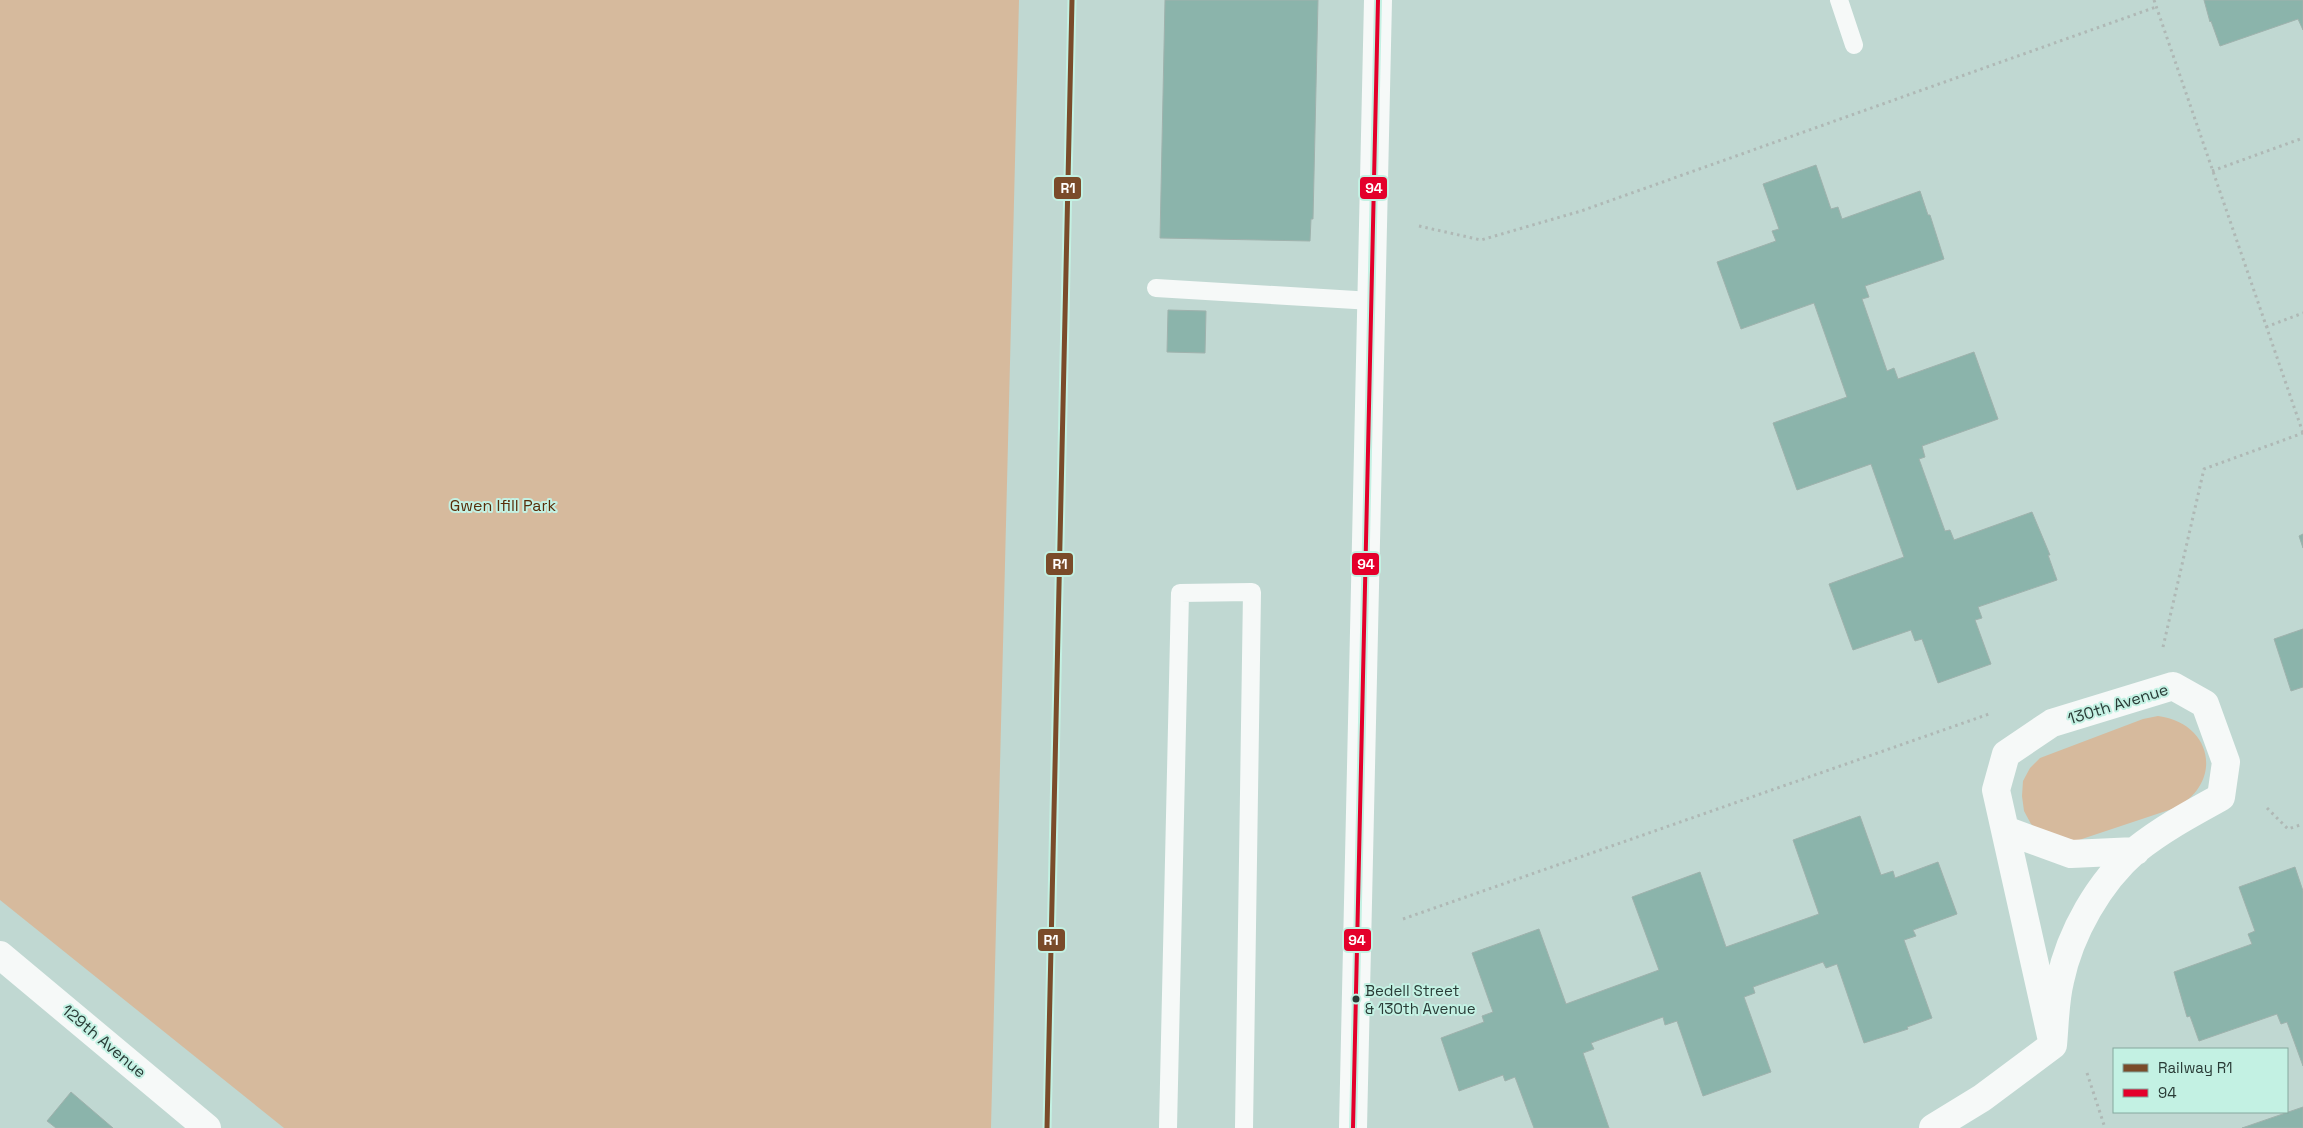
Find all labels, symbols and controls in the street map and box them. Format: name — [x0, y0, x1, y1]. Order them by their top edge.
line badge: R1 — [1053, 176, 1082, 200]
line badge: 94 — [1359, 176, 1388, 200]
text: R1 — [1060, 179, 1076, 197]
text: 94 — [1365, 179, 1383, 197]
park label: Gwen Ifill Park — [450, 495, 557, 516]
line badge: R1 — [1045, 552, 1074, 576]
line badge: 94 — [1351, 552, 1380, 576]
text: R1 — [1052, 555, 1068, 573]
text: 94 — [1357, 555, 1375, 573]
street label: 130th Avenue — [2065, 679, 2171, 729]
line badge: R1 — [1037, 928, 1066, 952]
line badge: 94 — [1343, 928, 1372, 952]
text: R1 — [1043, 931, 1059, 949]
text: 94 — [1348, 931, 1366, 949]
place label: Bedell Street & 130th Avenue — [1365, 981, 1476, 1018]
marker: Bedell Street & 130th Avenue — [1351, 994, 1361, 1004]
street label: 129th Avenue — [58, 1000, 150, 1082]
legend — [2113, 1048, 2288, 1113]
text: Railway R1 — [2158, 1058, 2233, 1077]
text: 94 — [2158, 1083, 2177, 1102]

